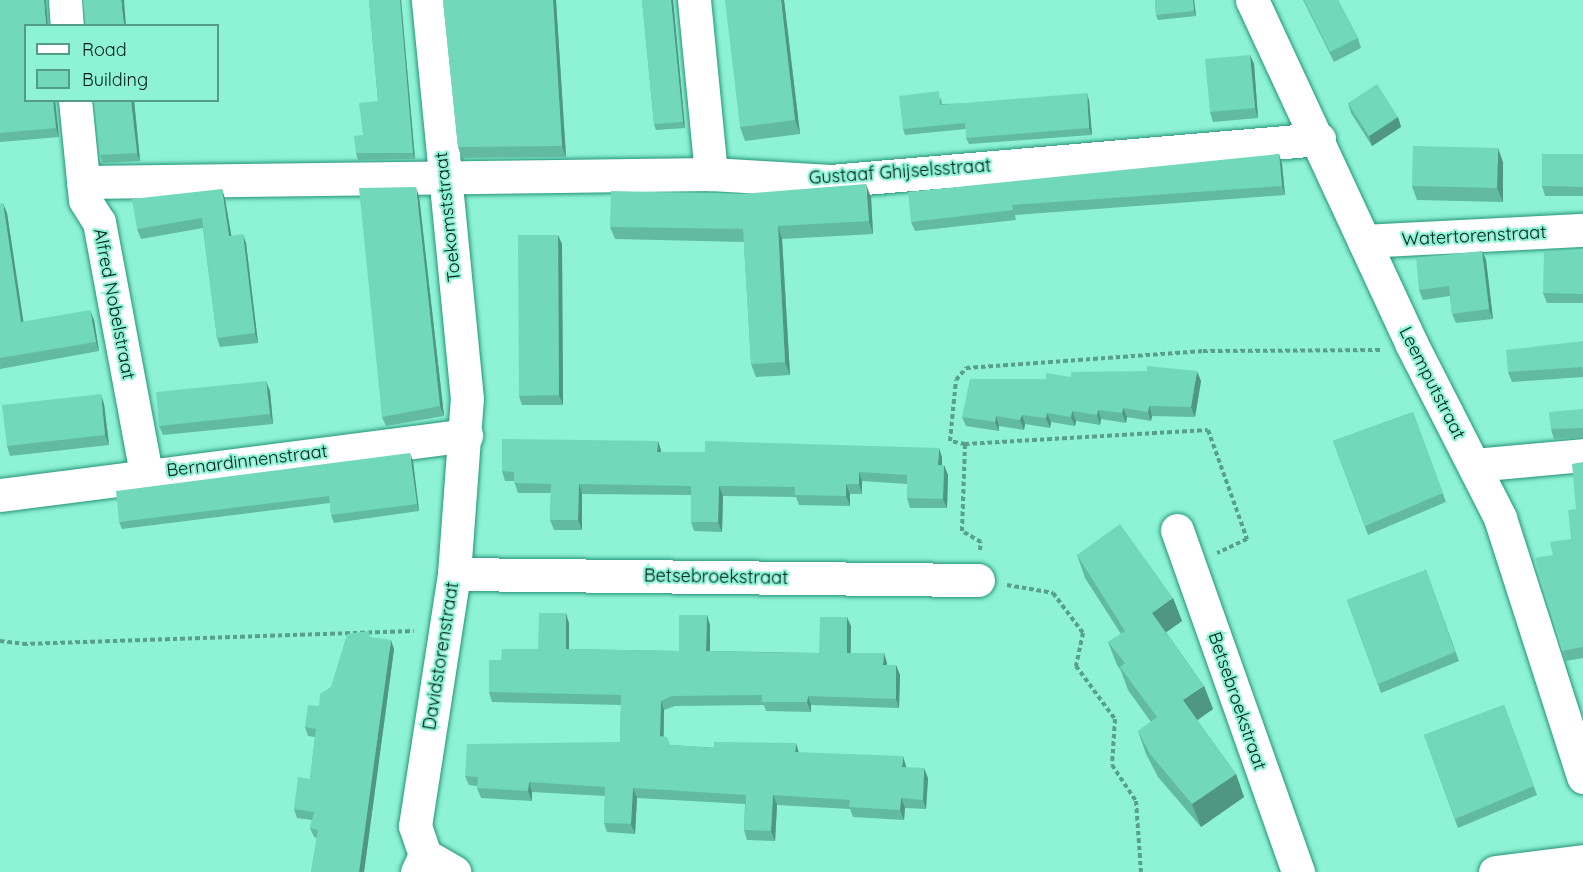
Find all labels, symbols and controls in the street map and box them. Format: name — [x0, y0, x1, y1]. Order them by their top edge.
legend — [24, 24, 219, 102]
text: Road — [82, 38, 127, 61]
text: Building — [82, 68, 148, 91]
street label: Toekomststraat — [430, 151, 466, 283]
street label: Gustaaf Ghijselsstraat — [808, 155, 992, 189]
street label: Watertorenstraat — [1401, 221, 1547, 251]
street label: Alfred Nobelstraat — [89, 227, 139, 381]
street label: Leemputstraat — [1394, 323, 1470, 443]
street label: Bernardinnenstraat — [165, 440, 329, 482]
street label: Betsebroekstraat — [644, 565, 788, 589]
street label: Davidstorenstraat — [419, 580, 463, 732]
street label: Betsebroekstraat — [1203, 629, 1271, 773]

